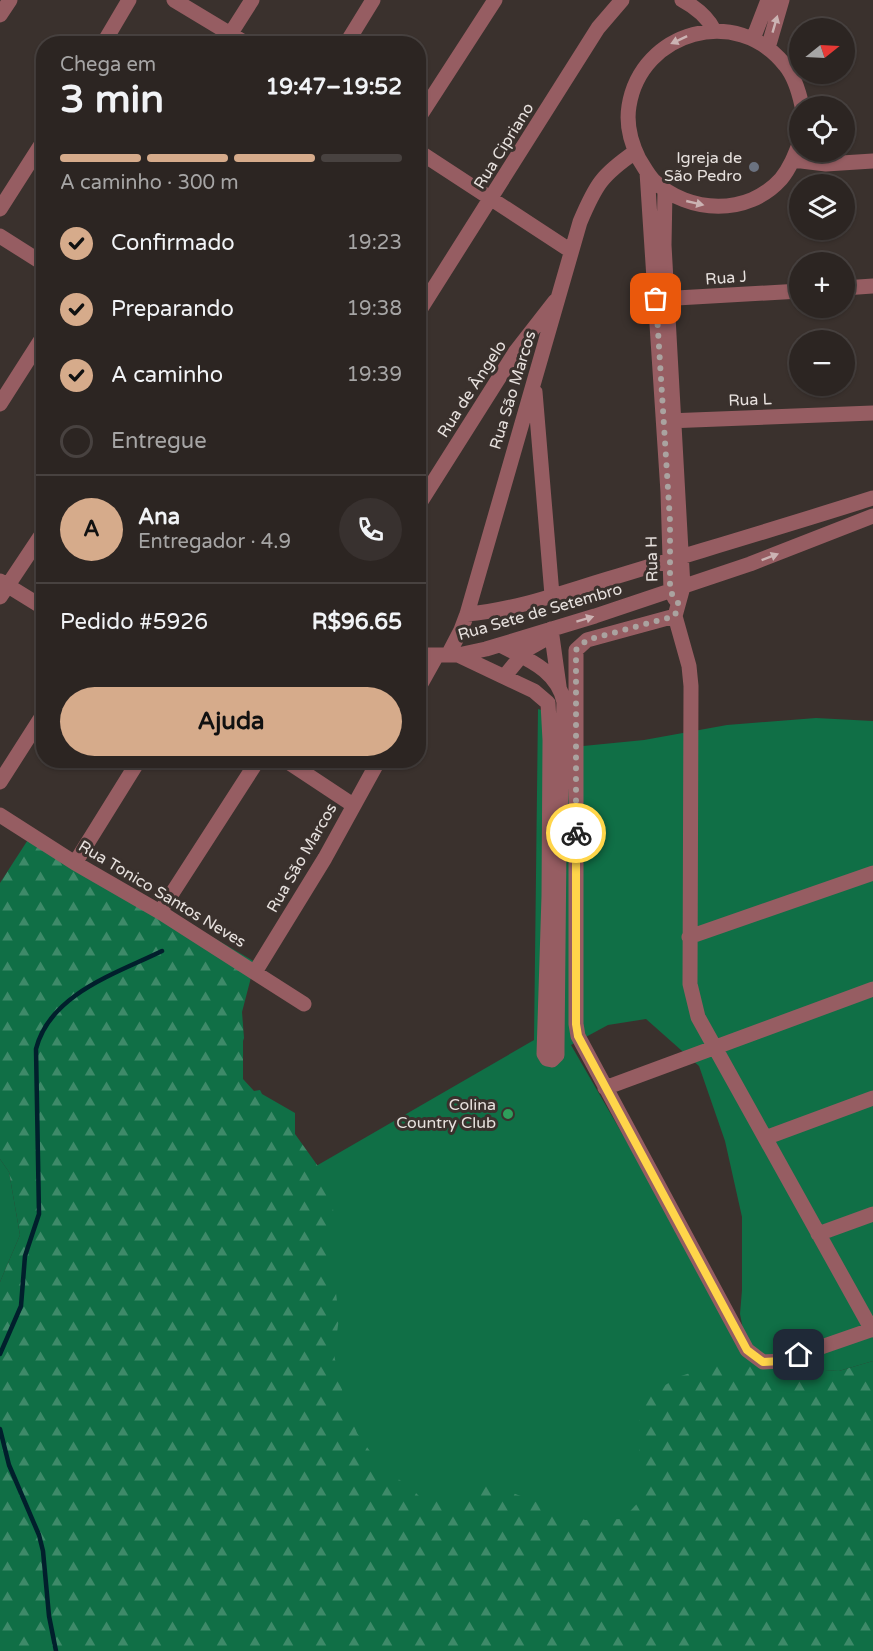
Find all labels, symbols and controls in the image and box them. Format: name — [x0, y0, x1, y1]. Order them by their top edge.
one-way arrow — [770, 15, 780, 33]
north arrow — [789, 18, 855, 84]
map controls — [789, 18, 855, 396]
one-way arrow — [671, 35, 688, 44]
text: Chega em — [60, 53, 156, 77]
text: 19:47–19:52 — [265, 74, 402, 100]
text: 3 min — [60, 76, 164, 123]
button: locate — [789, 96, 855, 162]
street label: Rua Cipriano — [470, 99, 538, 193]
place label: Igreja de São Pedro — [664, 148, 742, 186]
marker: Igreja de São Pedro — [747, 160, 761, 174]
text: A caminho · 300 m — [60, 171, 239, 195]
button: layers — [789, 174, 855, 240]
one-way arrow — [686, 199, 704, 209]
icon: check — [60, 227, 93, 260]
text: Confirmado — [111, 230, 235, 256]
text: 19:23 — [347, 231, 402, 255]
button: + — [789, 252, 855, 318]
street label: Rua J — [704, 267, 748, 289]
pin — [630, 273, 681, 324]
icon: bag — [639, 282, 672, 315]
icon: check — [60, 293, 93, 326]
text: Preparando — [111, 296, 234, 322]
text: 19:38 — [347, 297, 402, 321]
street label: Rua São Marcos — [485, 328, 541, 452]
button: − — [789, 330, 855, 396]
street label: Rua de Ângelo — [433, 337, 511, 441]
icon: check — [60, 359, 93, 392]
text: A caminho — [111, 362, 223, 388]
text: 19:39 — [347, 363, 402, 387]
street label: Rua L — [728, 389, 772, 411]
text: Entregue — [111, 428, 207, 454]
button: phone — [339, 498, 402, 561]
text: Ana — [138, 504, 180, 530]
text: A — [83, 516, 100, 542]
text: Entregador · 4.9 — [138, 530, 291, 554]
street label: Rua H — [642, 536, 662, 582]
one-way arrow — [761, 551, 779, 561]
street label: Rua Sete de Setembro — [455, 579, 625, 645]
text: Pedido #5926 — [60, 609, 208, 635]
text: R$96.65 — [312, 609, 402, 635]
one-way arrow — [576, 614, 594, 623]
button: Ajuda — [60, 687, 402, 756]
street label: Rua São Marcos — [263, 800, 341, 916]
courier — [546, 803, 606, 863]
icon: bike — [560, 817, 593, 850]
street label: Rua Tonico Santos Neves — [75, 836, 249, 952]
place label: Colina Country Club — [396, 1095, 496, 1133]
marker: Colina Country Club — [501, 1107, 515, 1121]
pin — [773, 1329, 824, 1380]
icon: home — [782, 1338, 815, 1371]

